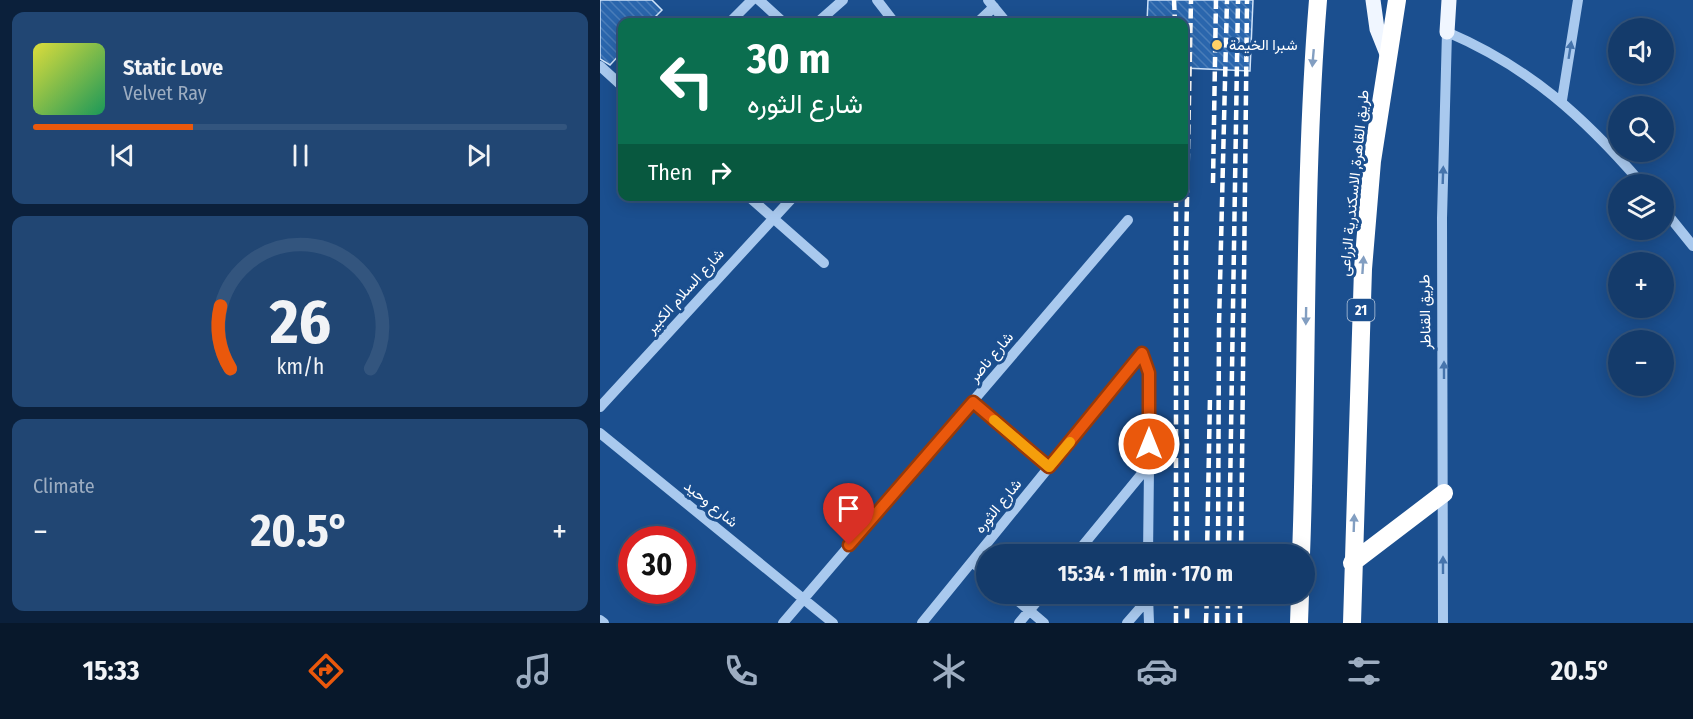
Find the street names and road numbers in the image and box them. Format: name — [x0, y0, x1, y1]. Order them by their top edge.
street label: طريق القاهرة, الاسكندرية الزراعى — [1335, 89, 1374, 277]
street label: شارع السلام الكبير — [641, 245, 729, 339]
street label: طريق القناطر — [1415, 274, 1436, 351]
road number: 21 — [1348, 299, 1374, 321]
street label: شارع ناصر — [964, 328, 1019, 388]
street label: شارع الثوره — [971, 475, 1027, 538]
street label: شارع وحيد — [679, 477, 742, 533]

